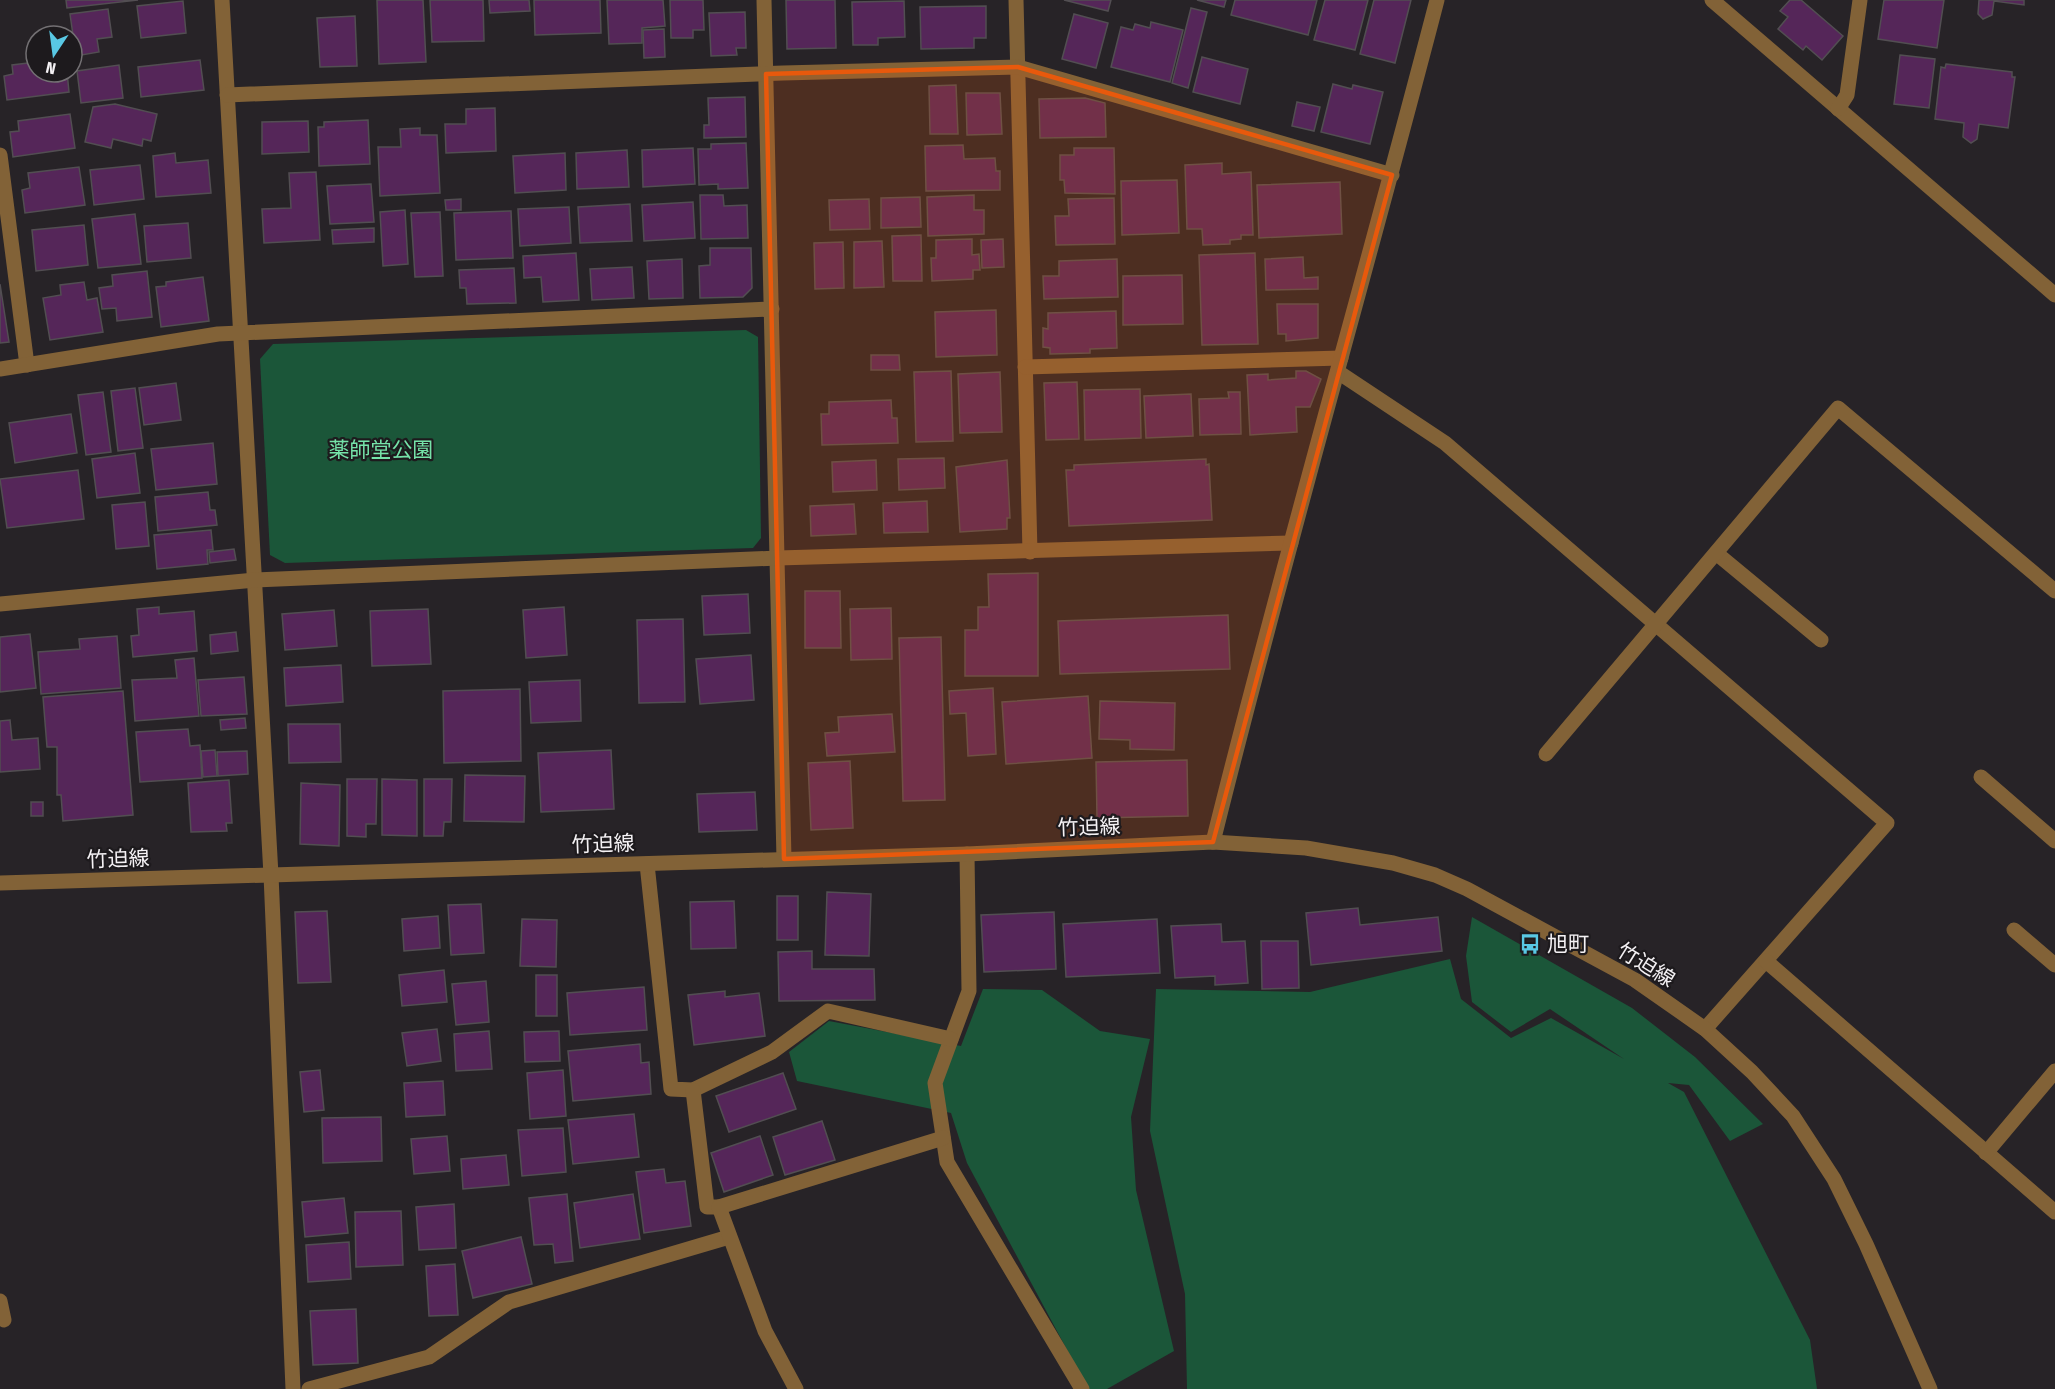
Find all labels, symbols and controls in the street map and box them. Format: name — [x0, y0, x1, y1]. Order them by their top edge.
north arrow — [24, 24, 84, 84]
text: N — [44, 58, 58, 78]
park label: 薬師堂公園 — [329, 437, 434, 463]
street label: 竹迫線 — [1057, 813, 1121, 841]
street label: 竹迫線 — [571, 830, 635, 858]
street label: 竹迫線 — [86, 845, 150, 873]
place label: 旭町 — [1547, 931, 1589, 957]
bus stop icon: 旭町 — [1518, 932, 1542, 956]
street label: 竹迫線 — [1612, 937, 1680, 993]

